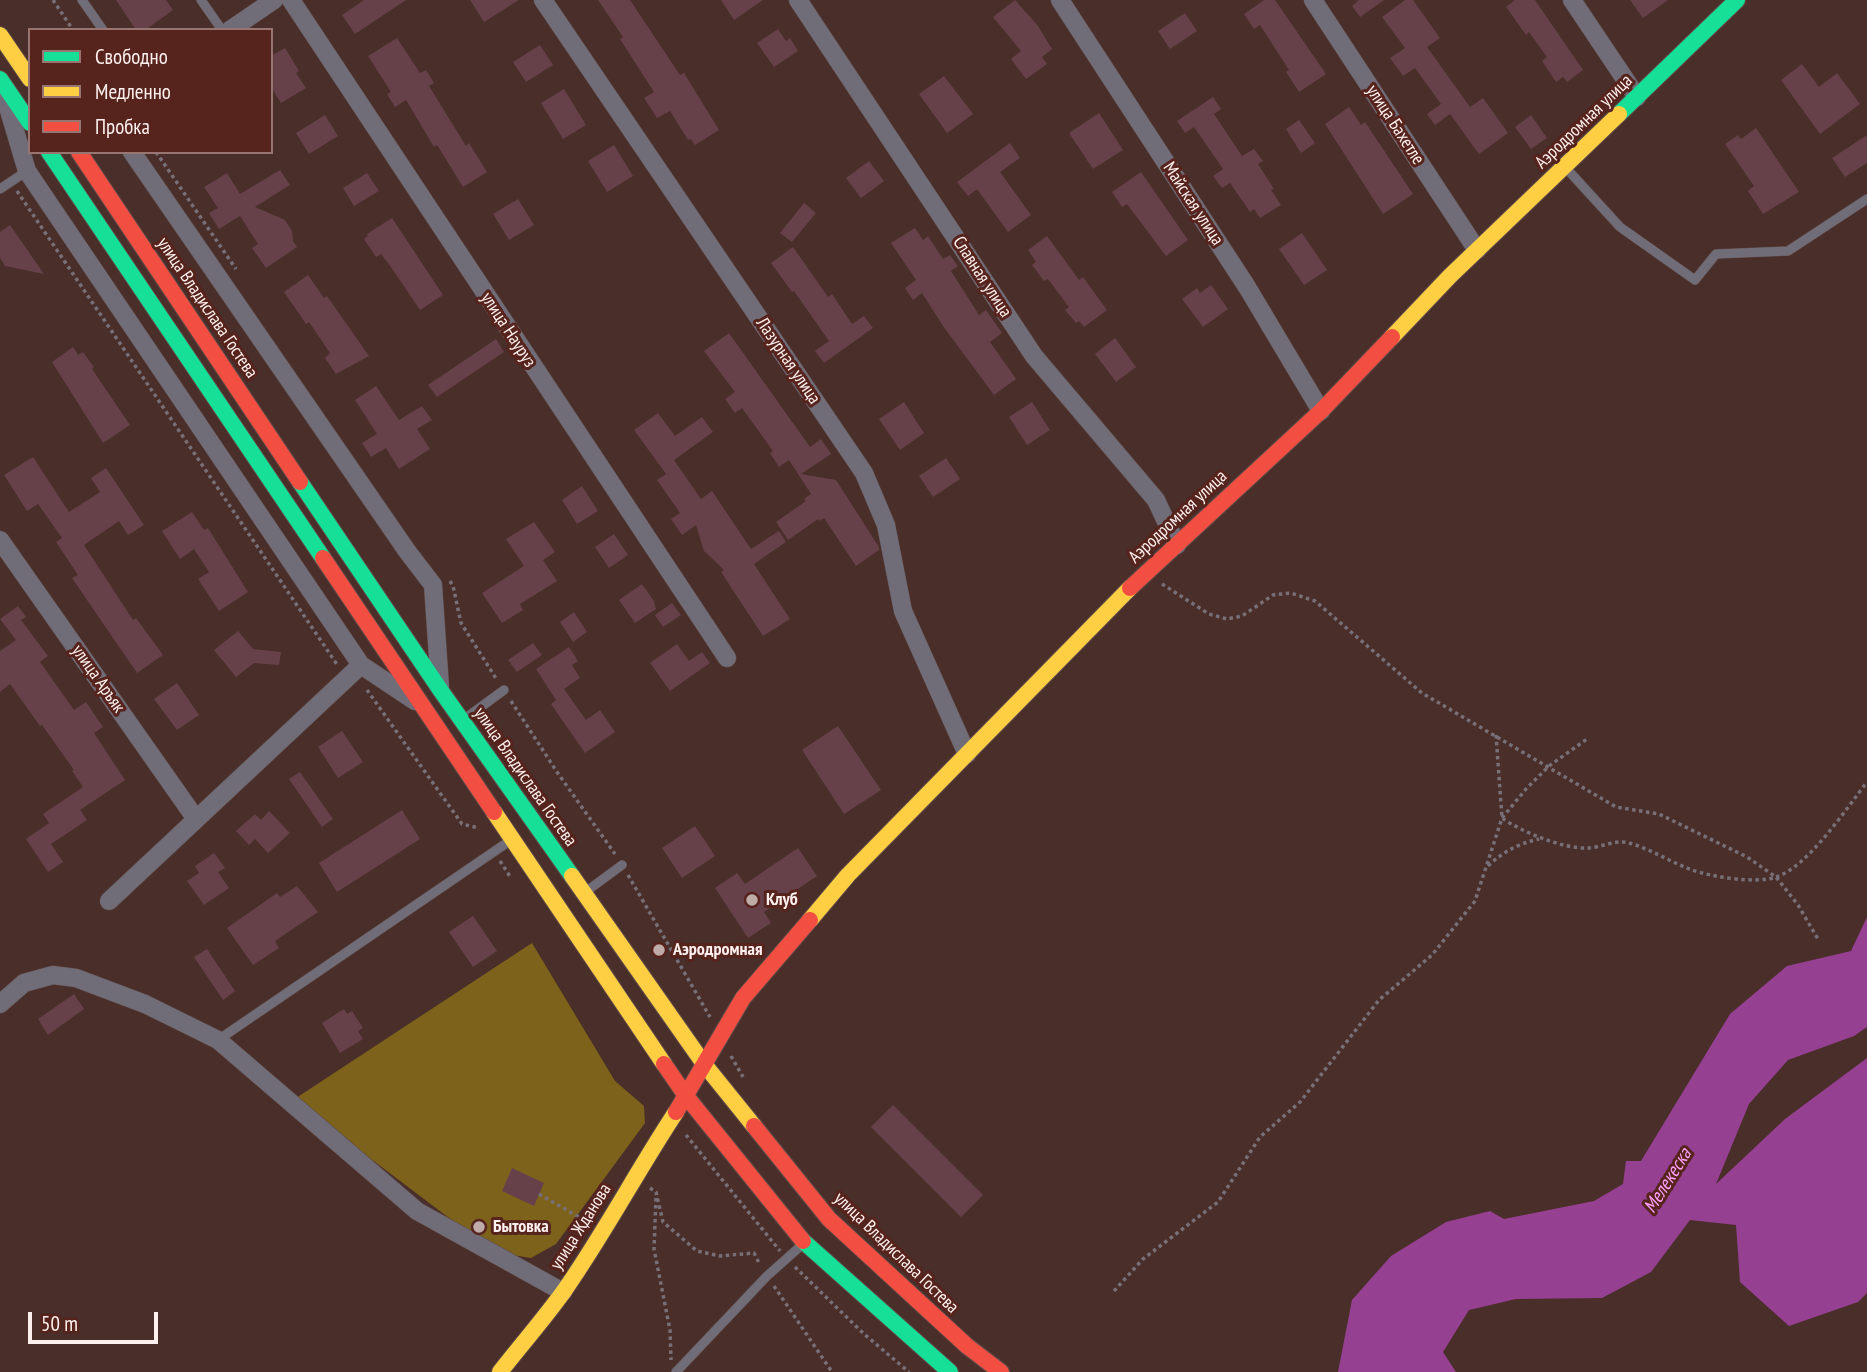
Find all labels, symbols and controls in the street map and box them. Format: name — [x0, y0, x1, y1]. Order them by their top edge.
legend — [28, 28, 273, 154]
text: Свободно — [95, 43, 168, 70]
street label: Аэродромная улица — [1531, 70, 1637, 174]
text: Медленно — [95, 78, 171, 105]
street label: улица Бахетле — [1361, 81, 1429, 169]
text: Пробка — [95, 113, 150, 140]
street label: Майская улица — [1158, 158, 1228, 250]
street label: Славная улица — [948, 233, 1016, 321]
street label: улица Владислава Гостева — [152, 234, 262, 382]
street label: улица Науруз — [476, 288, 540, 372]
street label: Лазурная улица — [751, 314, 825, 408]
street label: Аэродромная улица — [1124, 466, 1232, 568]
street label: улица Аръяк — [67, 641, 129, 717]
street label: улица Владислава Гостева — [469, 703, 581, 851]
place label: Клуб — [766, 889, 798, 911]
marker: Клуб — [744, 892, 760, 908]
place label: Аэродромная — [673, 939, 762, 961]
marker: Аэродромная — [651, 942, 667, 958]
water label: Мелекеска — [1639, 1144, 1697, 1218]
street label: улица Жданова — [546, 1180, 616, 1274]
street label: улица Владислава Гостева — [829, 1188, 963, 1318]
place label: Бытовка — [493, 1216, 549, 1238]
marker: Бытовка — [471, 1219, 487, 1235]
scale bar — [32, 1298, 161, 1342]
text: 50 m — [41, 1310, 78, 1337]

